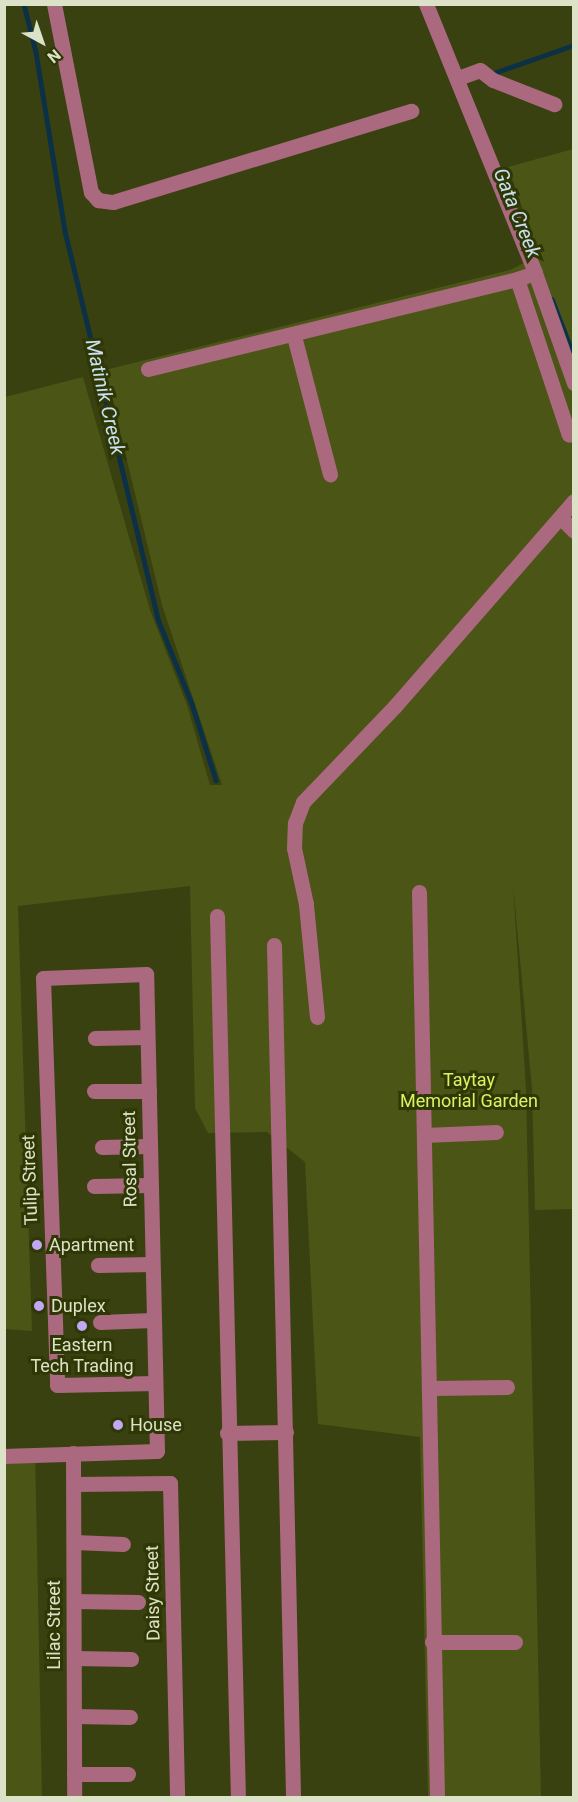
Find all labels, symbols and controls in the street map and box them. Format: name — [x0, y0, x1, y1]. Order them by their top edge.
north arrow — [12, 12, 72, 72]
text: N — [43, 45, 64, 67]
water label: Gata Creek — [488, 164, 546, 262]
water label: Matinik Creek — [80, 337, 130, 457]
park label: Taytay Memorial Garden — [400, 1070, 538, 1112]
street label: Rosal Street — [118, 1110, 142, 1208]
street label: Tulip Street — [18, 1134, 42, 1226]
place label: Apartment — [49, 1234, 134, 1256]
marker: Apartment — [30, 1238, 44, 1252]
place label: Duplex — [51, 1295, 106, 1317]
marker: Duplex — [32, 1299, 46, 1313]
marker: Eastern Tech Trading — [75, 1319, 89, 1333]
place label: Eastern Tech Trading — [30, 1335, 134, 1378]
place label: House — [130, 1414, 182, 1436]
marker: House — [111, 1418, 125, 1432]
street label: Daisy Street — [141, 1545, 165, 1641]
street label: Lilac Street — [43, 1580, 65, 1670]

